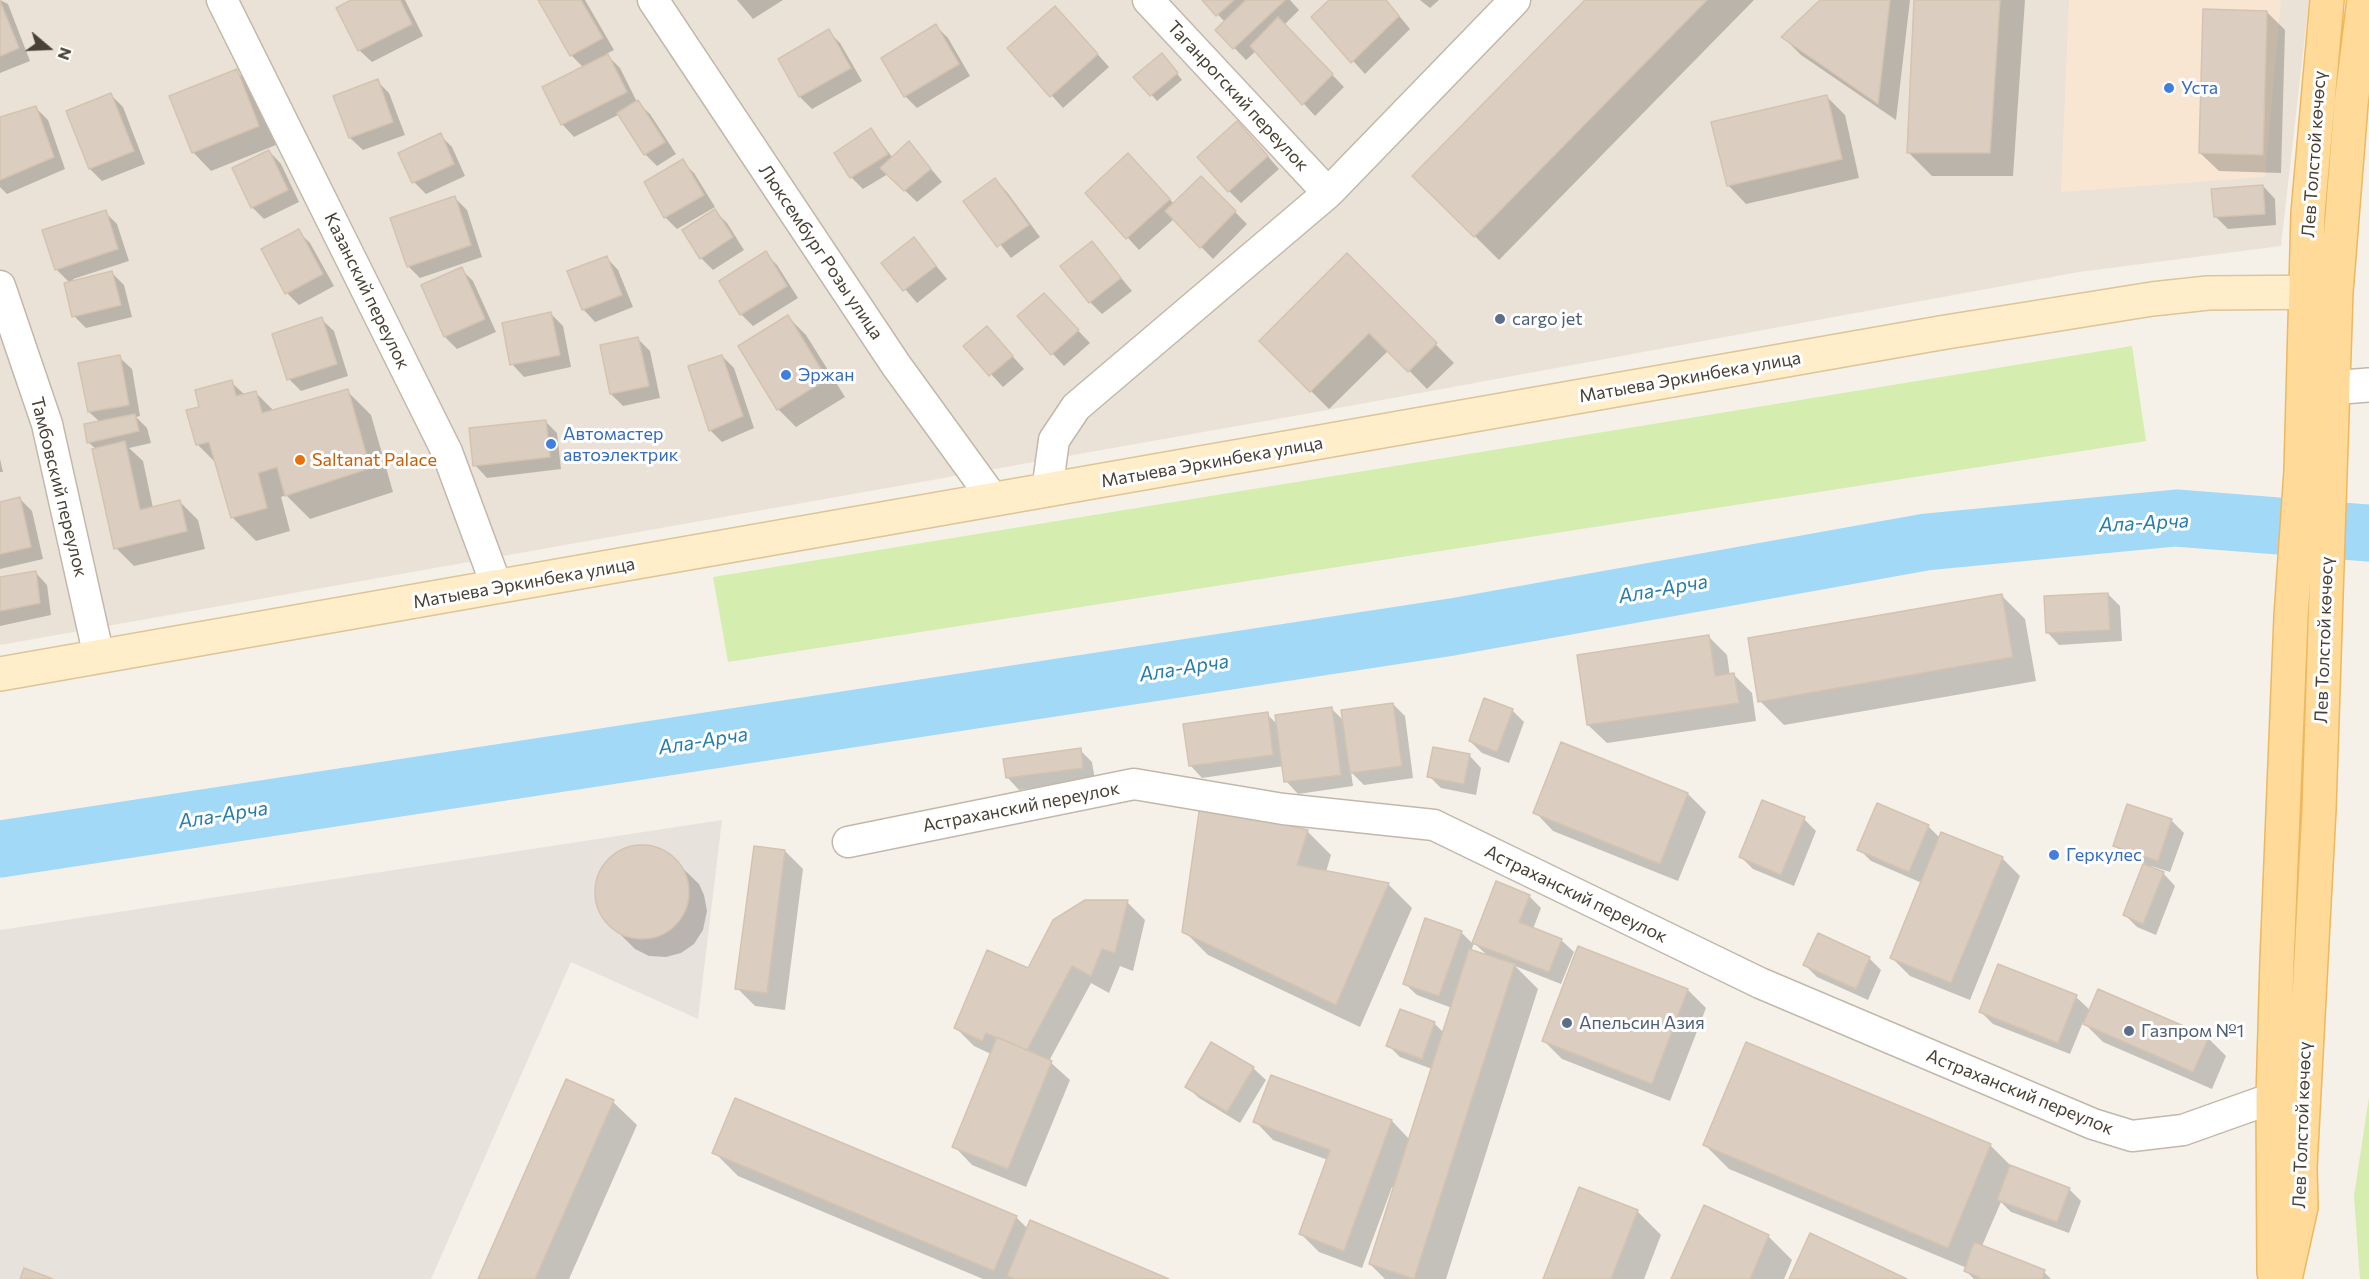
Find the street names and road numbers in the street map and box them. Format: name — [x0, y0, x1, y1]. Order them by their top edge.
street label: Таганрогский переулок — [1163, 16, 1313, 176]
street label: Лев Толстой көчөсү — [2297, 70, 2331, 238]
street label: Люксембург Розы улица — [754, 160, 888, 344]
street label: Казанский переулок — [320, 209, 414, 373]
street label: Матыева Эркинбека улица — [1577, 347, 1803, 407]
street label: Тамбовский переулок — [26, 395, 92, 579]
street label: Матыева Эркинбека улица — [1099, 432, 1325, 492]
street label: Матыева Эркинбека улица — [411, 553, 637, 613]
street label: Лев Толстой көчөсү — [2310, 556, 2338, 724]
street label: Астраханский переулок — [921, 777, 1121, 837]
street label: Астраханский переулок — [1481, 840, 1671, 948]
street label: Лев Толстой көчөсү — [2288, 1041, 2316, 1209]
street label: Астраханский переулок — [1923, 1045, 2117, 1139]

